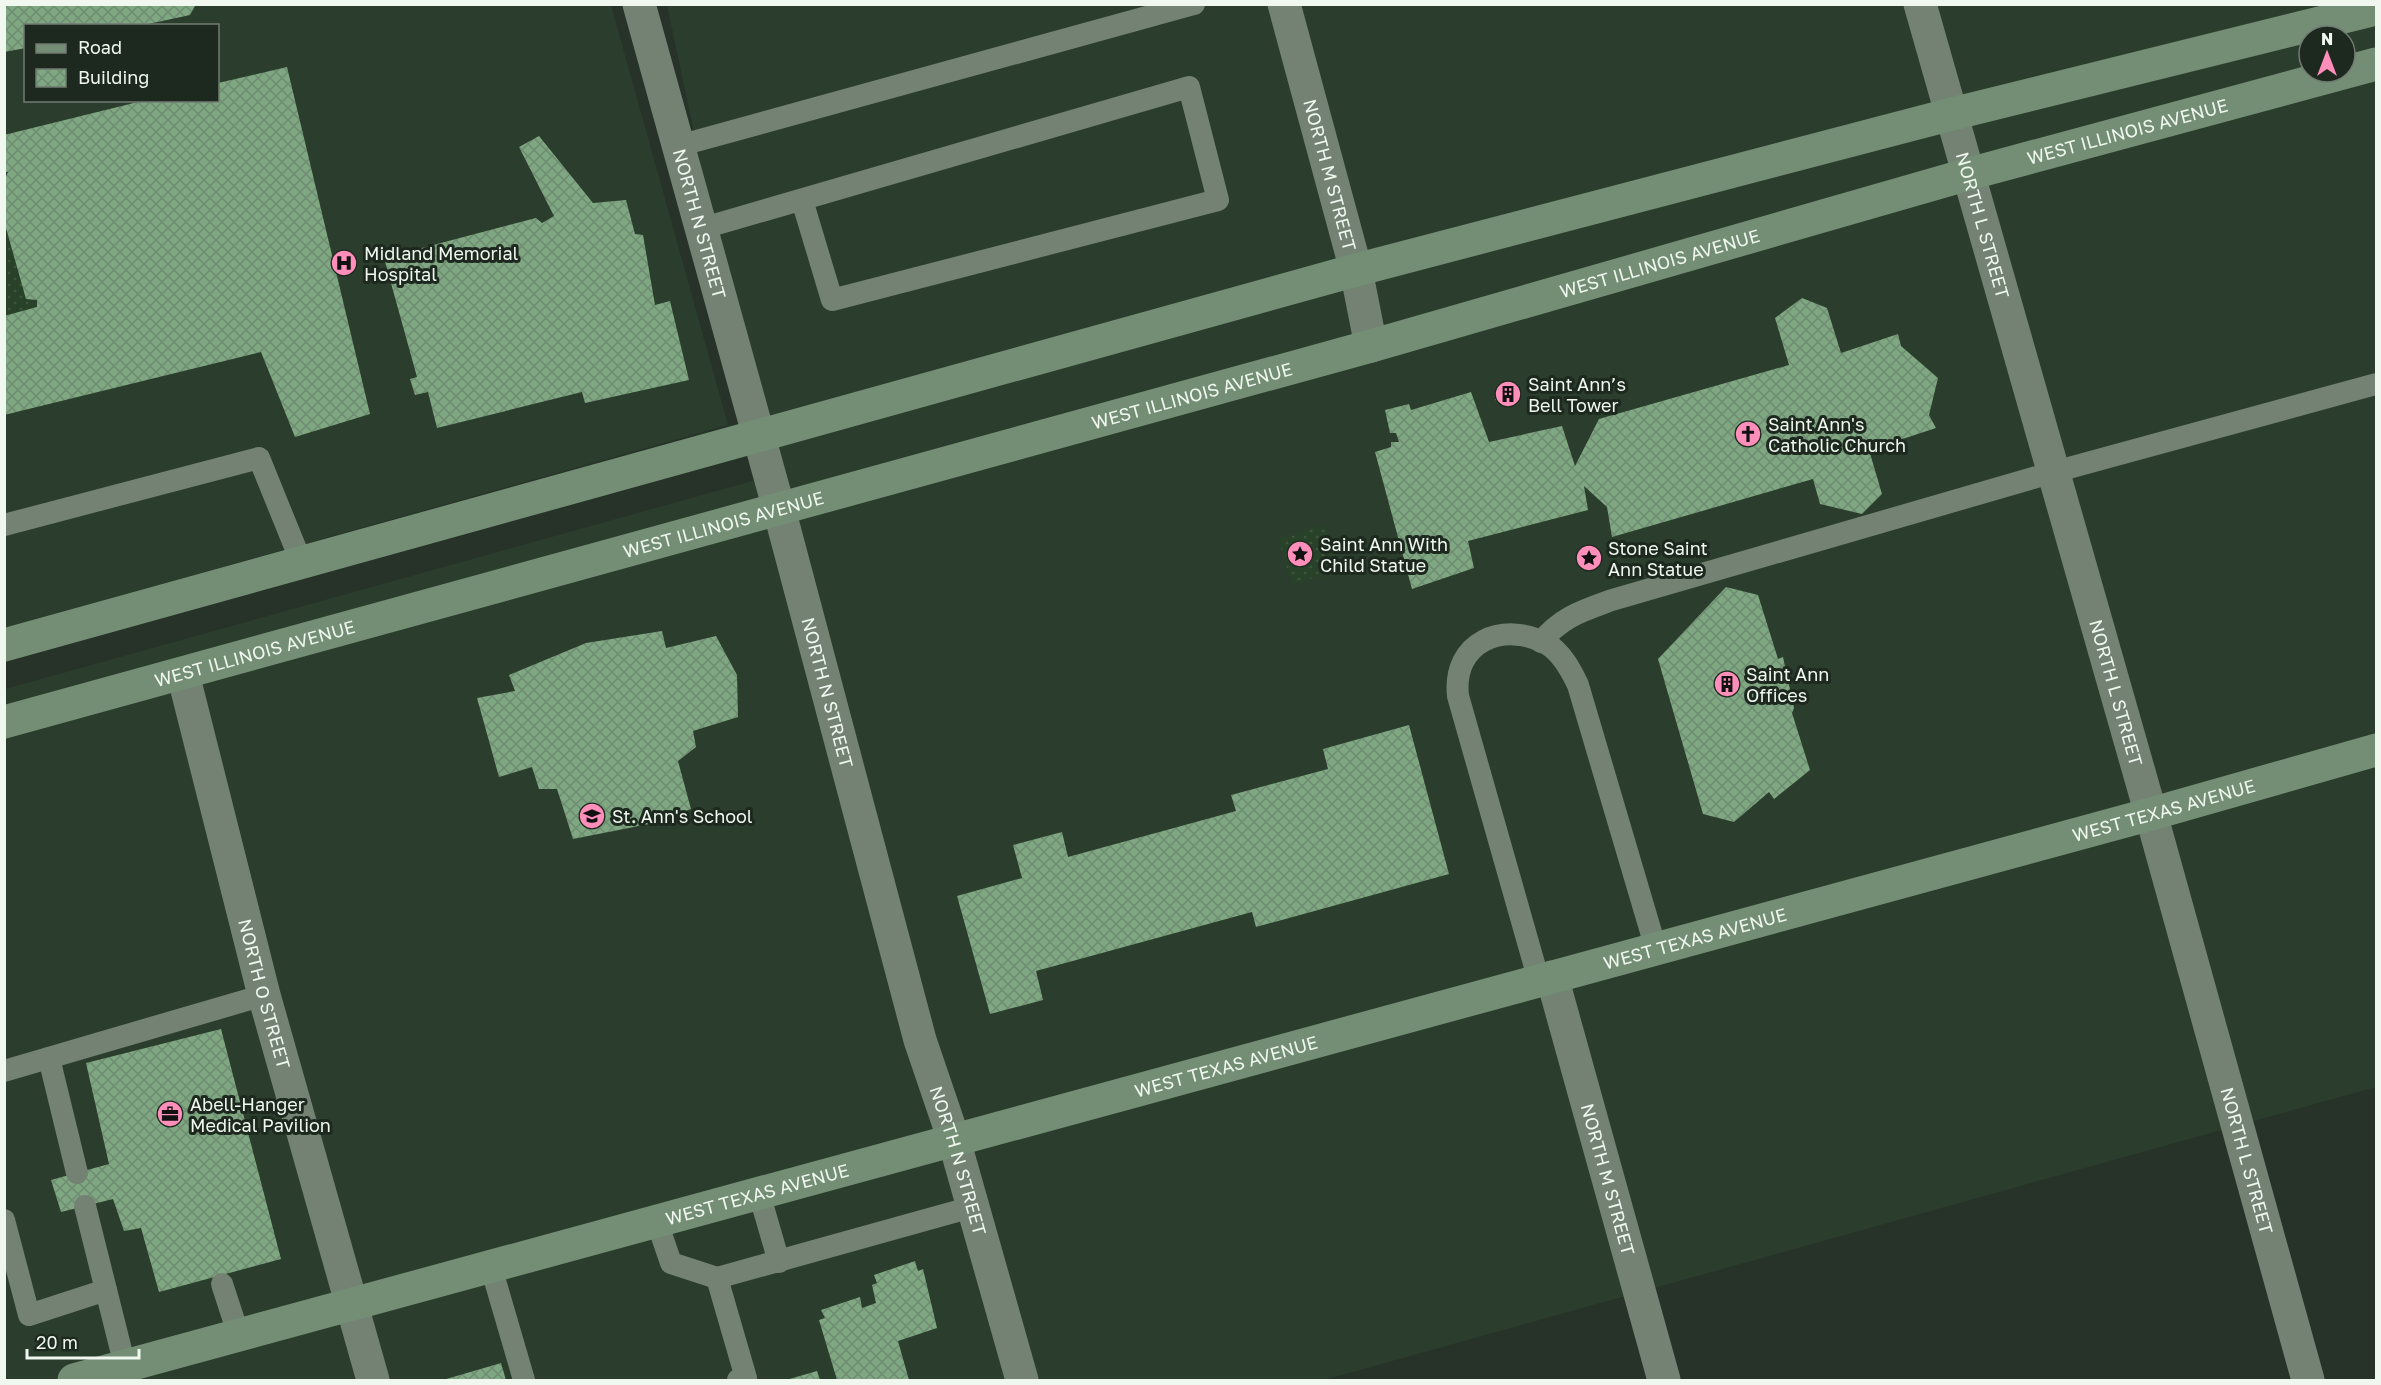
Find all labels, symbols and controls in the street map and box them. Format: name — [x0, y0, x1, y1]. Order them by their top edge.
legend — [24, 24, 219, 102]
north arrow — [2297, 24, 2357, 84]
text: N — [2321, 29, 2333, 49]
text: Road — [78, 36, 122, 58]
text: Building — [78, 66, 149, 88]
street label: WEST ILLINOIS AVENUE — [2024, 94, 2230, 169]
street label: NORTH M STREET — [1299, 96, 1361, 253]
street label: NORTH N STREET — [669, 146, 731, 301]
street label: NORTH L STREET — [1952, 149, 2014, 301]
street label: WEST ILLINOIS AVENUE — [1557, 224, 1762, 302]
place label: Midland Memorial Hospital — [364, 242, 519, 285]
hospital icon: Midland Memorial Hospital — [329, 248, 359, 278]
street label: WEST ILLINOIS AVENUE — [1089, 357, 1295, 433]
place label: Saint Ann’s Bell Tower — [1528, 373, 1626, 416]
building icon: Saint Ann’s Bell Tower — [1493, 379, 1523, 409]
place label: Saint Ann's Catholic Church — [1768, 413, 1906, 456]
church icon: Saint Ann's Catholic Church — [1733, 419, 1763, 449]
street label: WEST ILLINOIS AVENUE — [621, 486, 826, 562]
place label: Saint Ann With Child Statue — [1320, 533, 1448, 576]
place label: Stone Saint Ann Statue — [1608, 537, 1708, 580]
place icon: Saint Ann With Child Statue — [1285, 539, 1315, 569]
place icon: Stone Saint Ann Statue — [1574, 543, 1604, 573]
street label: WEST ILLINOIS AVENUE — [152, 615, 357, 691]
street label: NORTH N STREET — [797, 615, 858, 770]
street label: NORTH L STREET — [2085, 617, 2148, 768]
place label: Saint Ann Offices — [1746, 663, 1829, 706]
building icon: Saint Ann Offices — [1712, 669, 1742, 699]
street label: WEST TEXAS AVENUE — [2070, 774, 2258, 846]
school or university icon: St. Ann's School — [577, 801, 607, 831]
place label: St. Ann's School — [612, 805, 753, 827]
street label: WEST TEXAS AVENUE — [1601, 903, 1789, 974]
street label: NORTH O STREET — [234, 916, 295, 1071]
street label: WEST TEXAS AVENUE — [1132, 1031, 1320, 1102]
street label: NORTH N STREET — [925, 1083, 991, 1238]
street label: NORTH L STREET — [2216, 1085, 2278, 1236]
place label: Abell-Hanger Medical Pavilion — [190, 1093, 331, 1136]
office icon: Abell-Hanger Medical Pavilion — [155, 1099, 185, 1129]
street label: NORTH M STREET — [1577, 1101, 1640, 1258]
street label: WEST TEXAS AVENUE — [663, 1158, 851, 1229]
scale bar — [27, 1322, 140, 1360]
text: 20 m — [36, 1331, 78, 1353]

